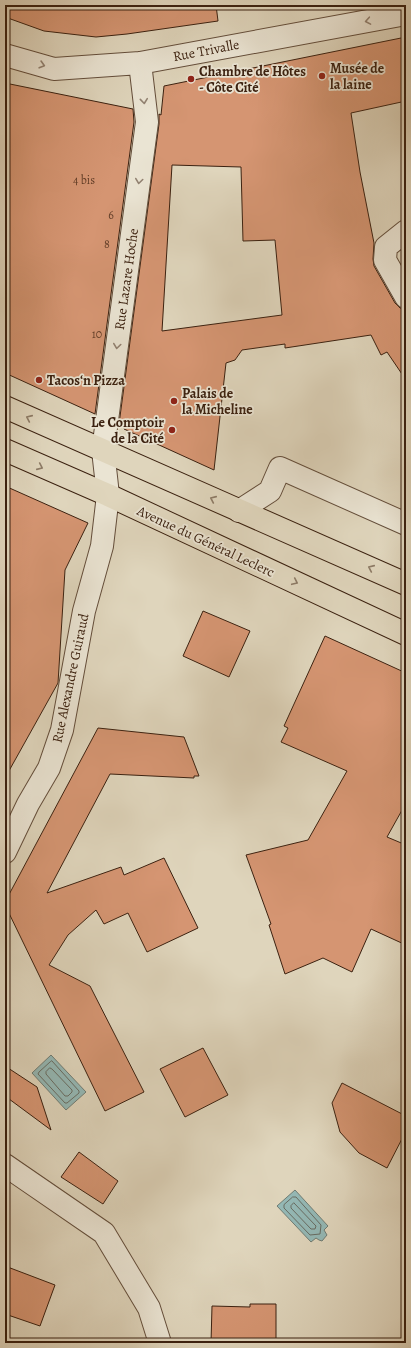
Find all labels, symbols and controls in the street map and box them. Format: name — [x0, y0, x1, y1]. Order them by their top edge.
one-way arrow — [365, 16, 371, 24]
street label: Rue Trivalle — [171, 35, 241, 66]
place label: Musée de la laine — [330, 59, 385, 94]
one-way arrow — [39, 60, 46, 69]
place label: Chambre de Hôtes - Côte Cité — [199, 62, 306, 97]
marker: Musée de la laine — [317, 71, 327, 81]
marker: Chambre de Hôtes - Côte Cité — [186, 74, 196, 84]
one-way arrow — [140, 98, 149, 104]
house number: 4 bis — [73, 172, 95, 188]
one-way arrow — [135, 178, 144, 184]
house number: 6 — [108, 207, 114, 223]
street label: Rue Lazare Hoche — [110, 227, 143, 331]
house number: 8 — [104, 236, 110, 252]
house number: 10 — [92, 326, 102, 342]
one-way arrow — [112, 343, 121, 349]
place label: Tacos‘n Pizza — [47, 371, 125, 390]
marker: Tacos‘n Pizza — [34, 375, 44, 385]
place label: Palais de la Micheline — [182, 384, 253, 419]
marker: Palais de la Micheline — [169, 396, 179, 406]
place label: Le Comptoir de la Cité — [91, 413, 165, 448]
one-way arrow — [25, 414, 32, 422]
marker: Le Comptoir de la Cité — [167, 425, 177, 435]
one-way arrow — [37, 462, 44, 470]
one-way arrow — [210, 496, 217, 504]
street label: Avenue du Général Leclerc — [133, 501, 278, 582]
one-way arrow — [367, 564, 374, 572]
one-way arrow — [291, 577, 299, 585]
street label: Rue Alexandre Guiraud — [47, 611, 94, 745]

